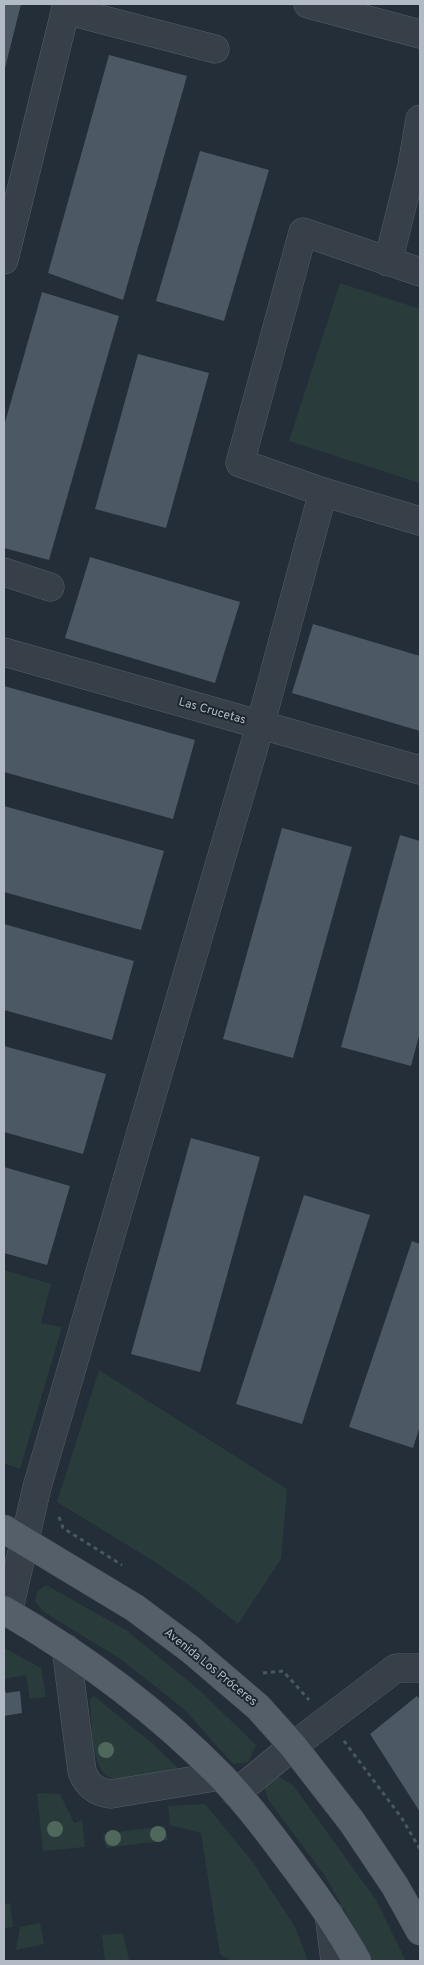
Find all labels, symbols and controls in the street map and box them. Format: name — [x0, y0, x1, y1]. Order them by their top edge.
street label: Las Crucetas — [177, 696, 247, 728]
street label: Avenida Los Próceres — [161, 1626, 259, 1710]

